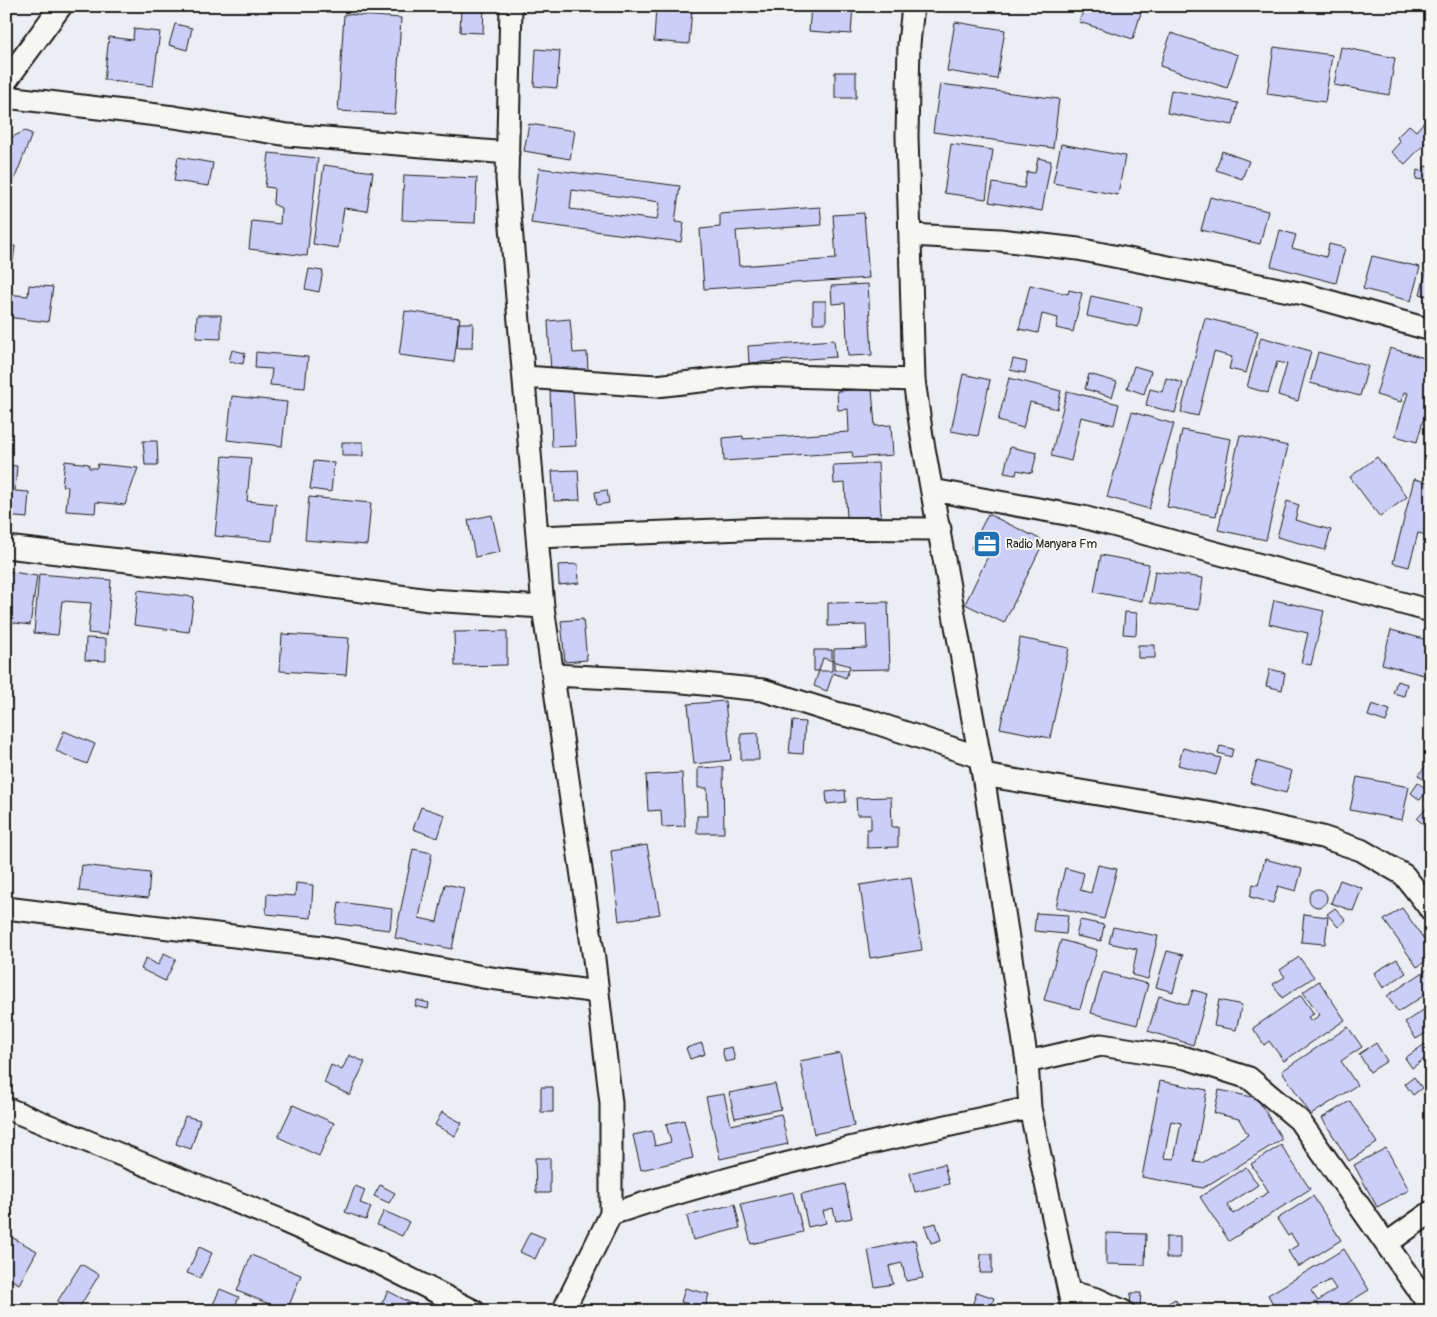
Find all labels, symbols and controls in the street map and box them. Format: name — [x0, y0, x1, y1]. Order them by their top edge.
office icon: Radio Manyara Fm — [972, 529, 1002, 559]
place label: Radio Manyara Fm — [1006, 537, 1097, 552]

